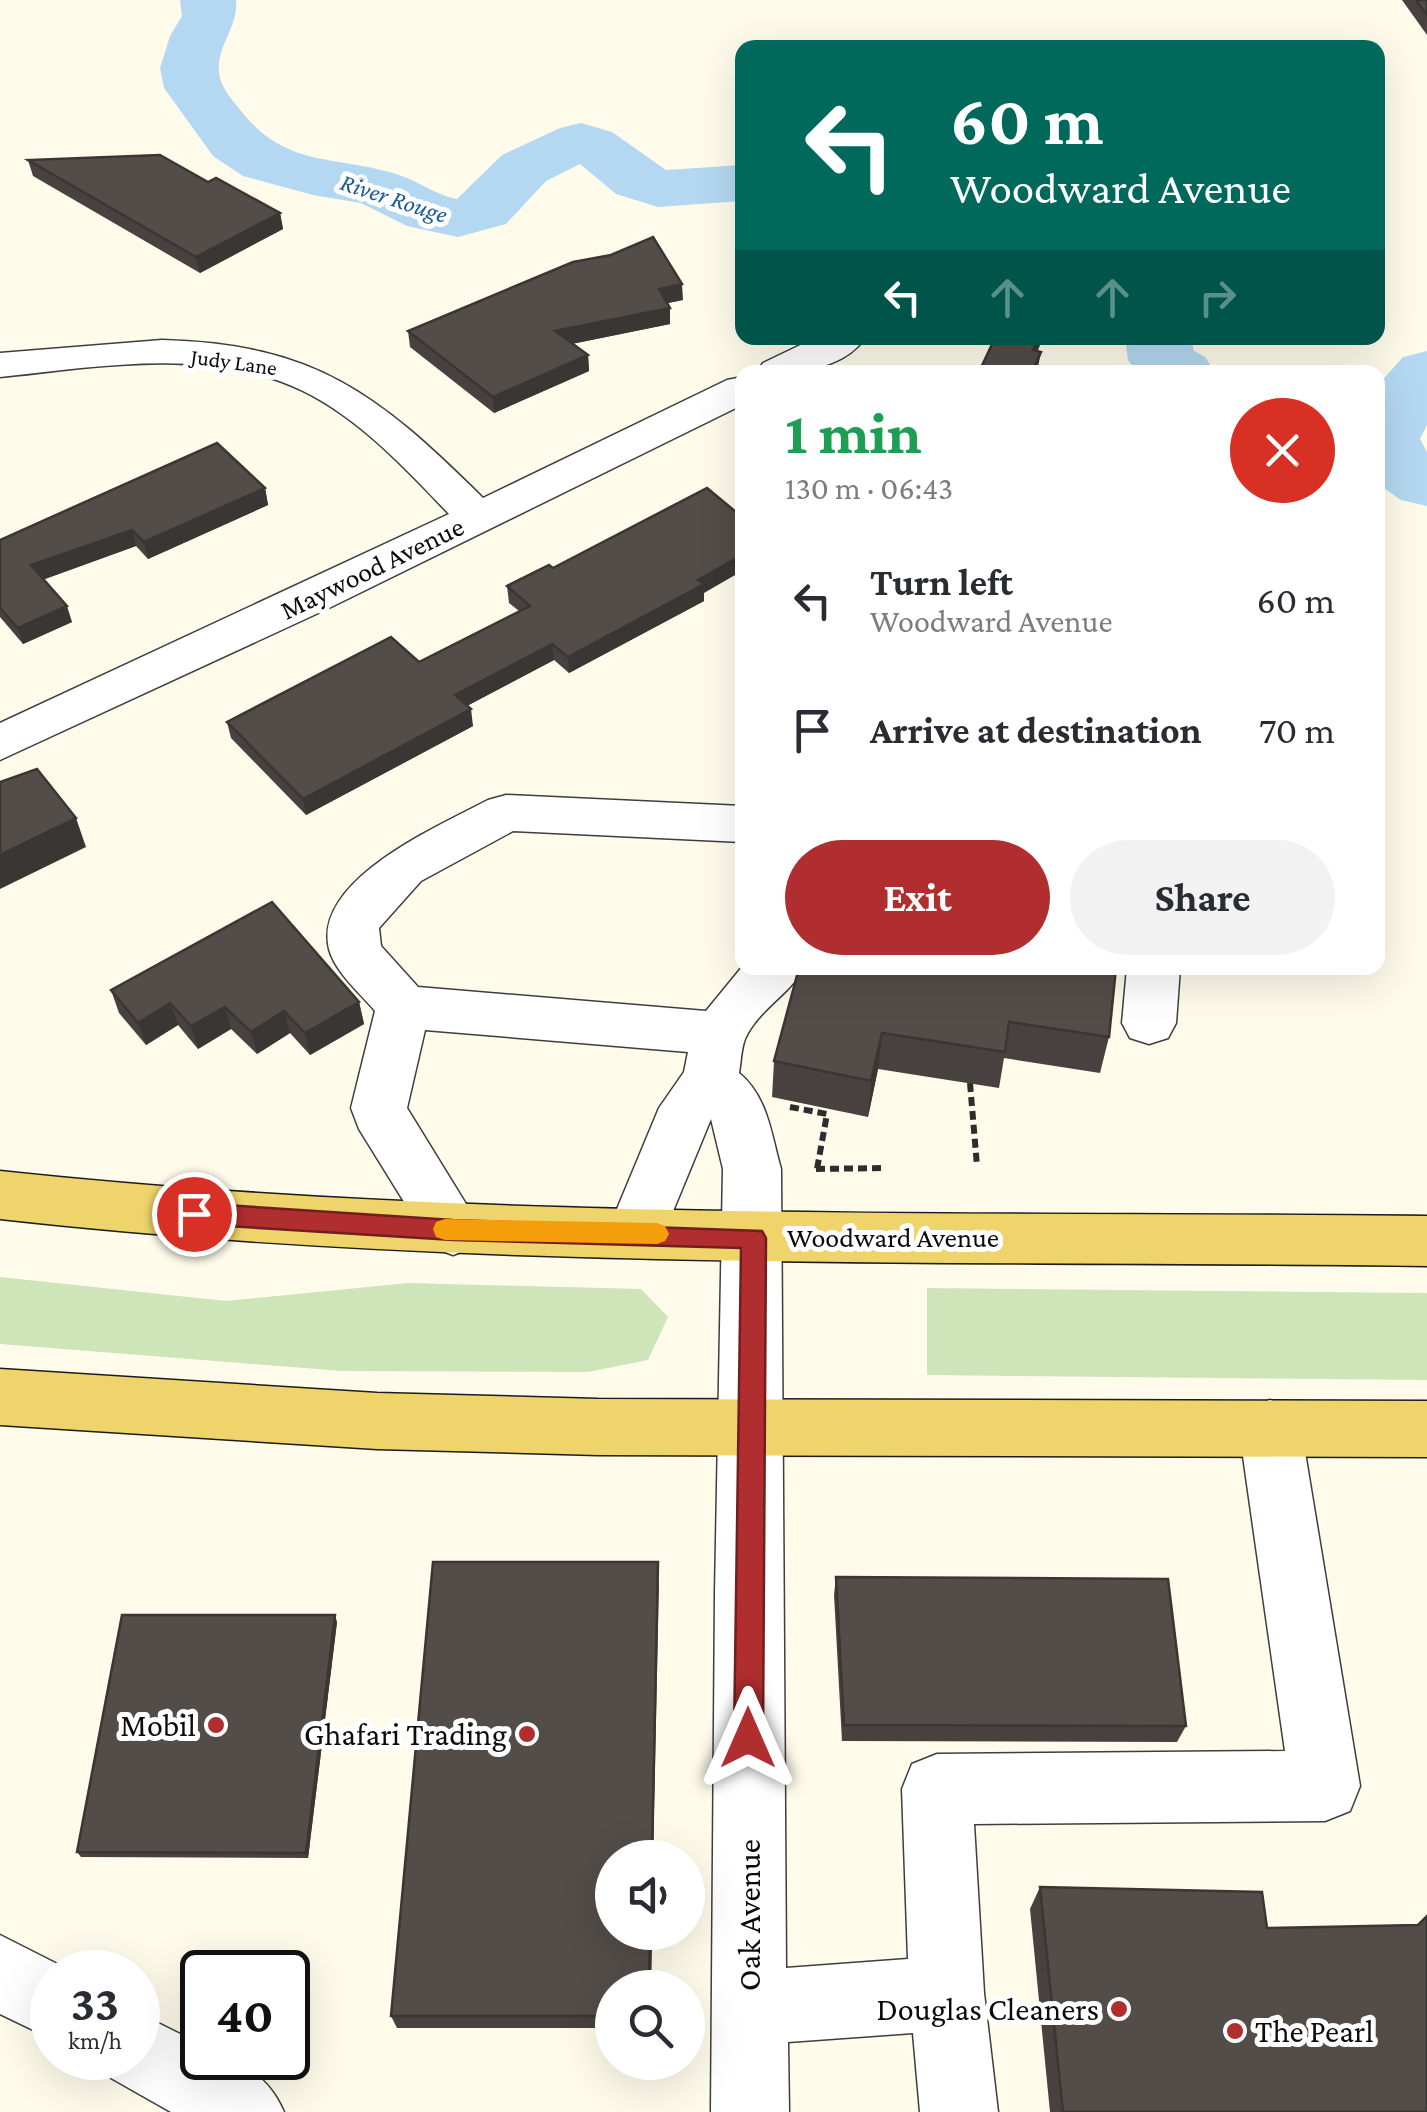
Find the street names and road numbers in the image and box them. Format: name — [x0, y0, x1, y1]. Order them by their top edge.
street label: Judy Lane — [187, 343, 279, 380]
street label: Maywood Avenue — [275, 510, 469, 626]
street label: Woodward Avenue — [787, 1222, 999, 1253]
street label: Oak Avenue — [731, 1839, 767, 1991]

